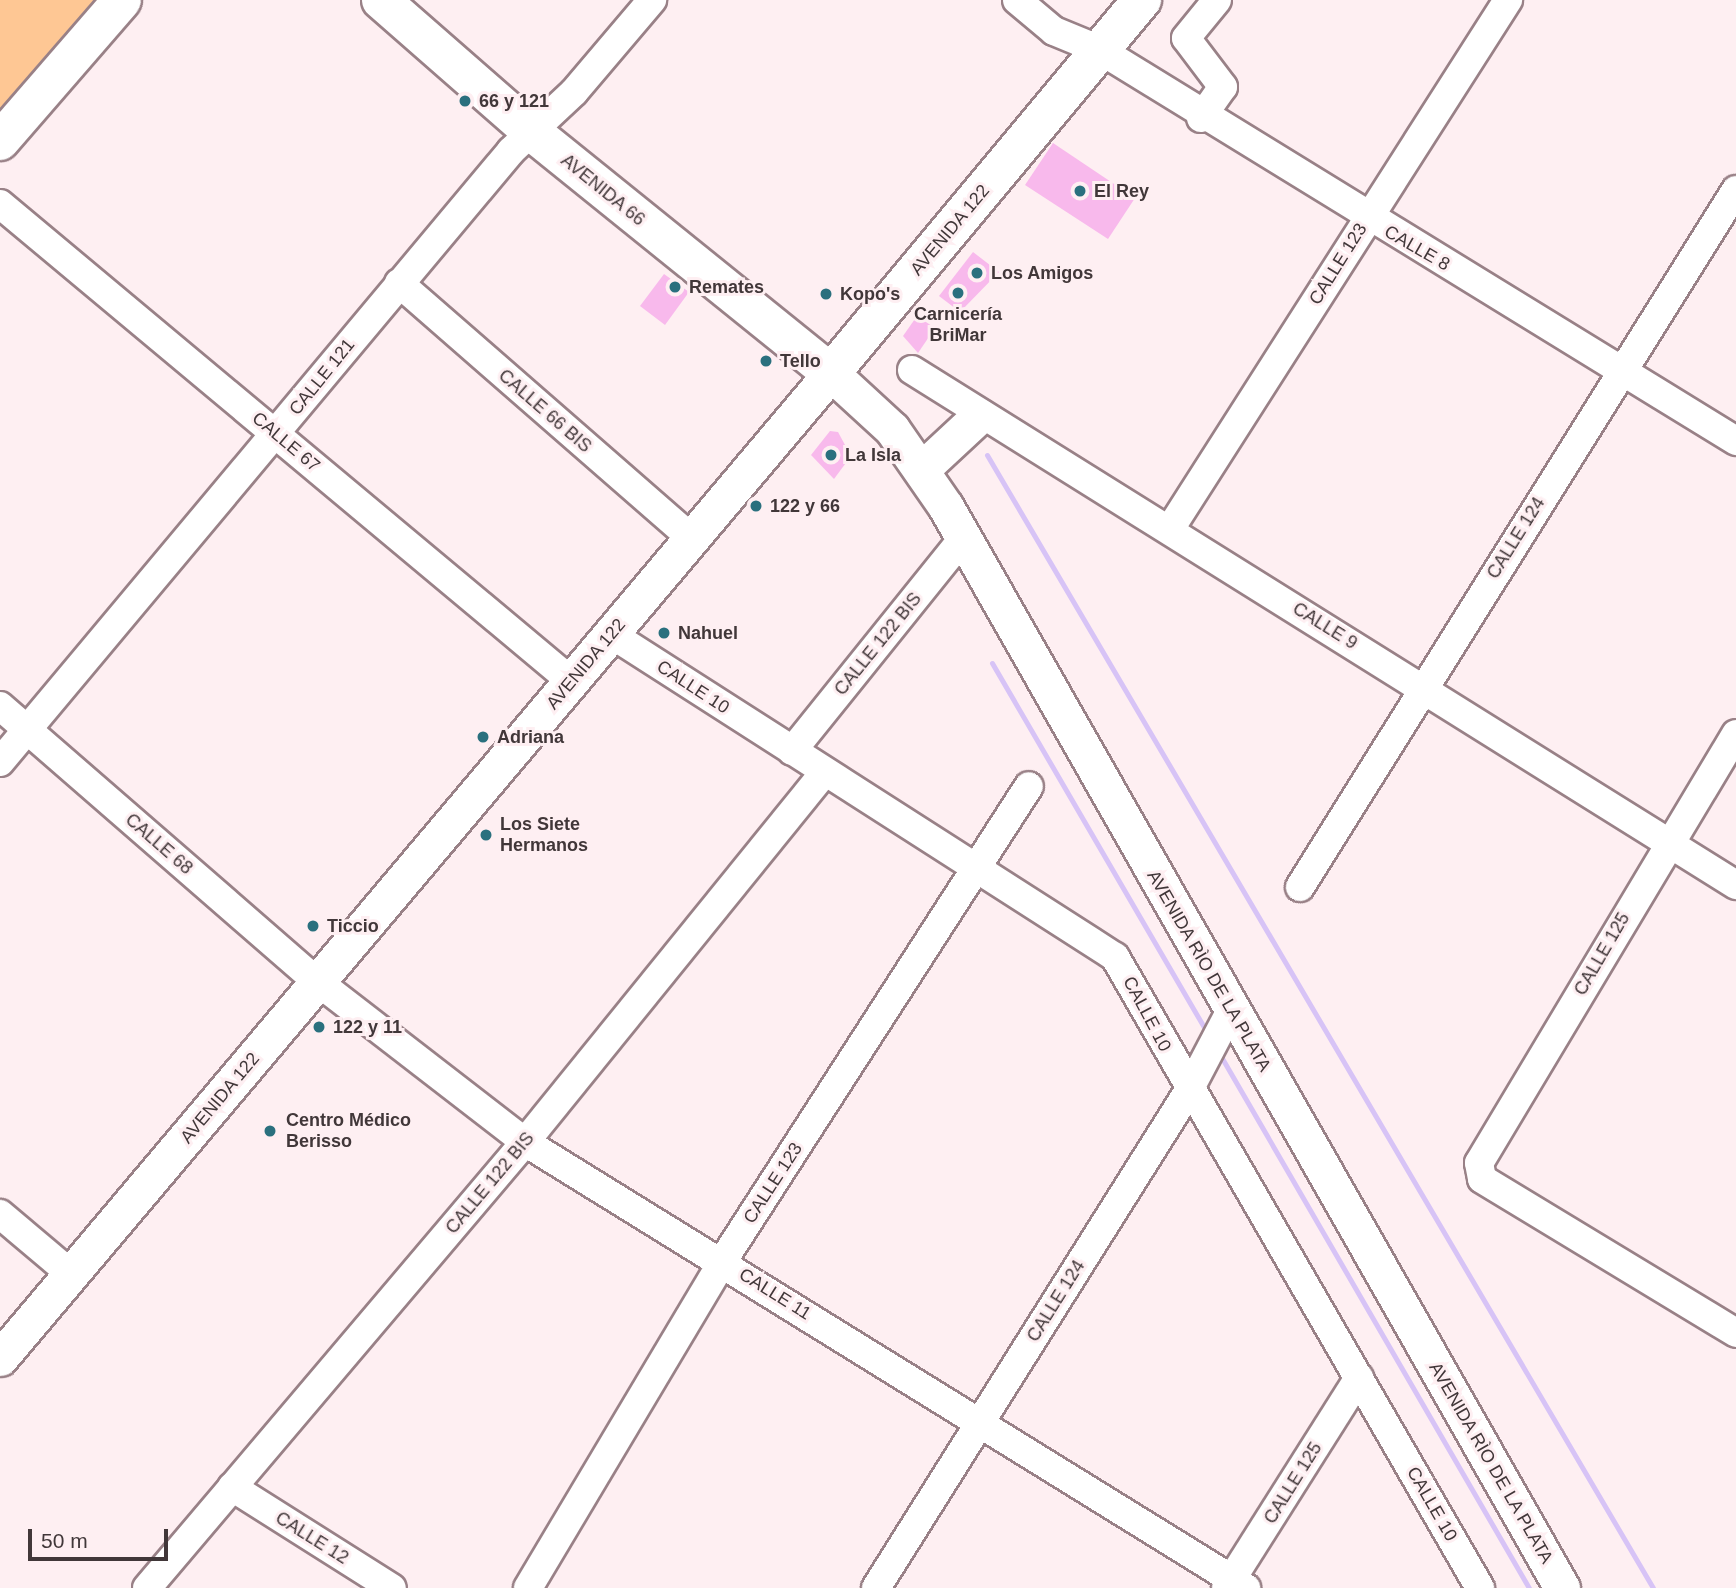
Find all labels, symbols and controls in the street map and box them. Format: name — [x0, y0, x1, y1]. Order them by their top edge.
place label: 66 y 121 — [479, 90, 549, 112]
marker: 66 y 121 — [457, 93, 473, 109]
street label: AVENIDA 66 — [556, 149, 650, 231]
street label: AVENIDA 122 — [905, 180, 995, 280]
place label: El Rey — [1094, 180, 1149, 202]
marker: El Rey — [1072, 183, 1088, 199]
street label: CALLE 123 — [1304, 219, 1372, 309]
street label: CALLE 8 — [1380, 221, 1454, 275]
place label: Los Amigos — [991, 262, 1094, 284]
marker: Los Amigos — [969, 265, 985, 281]
place label: Remates — [689, 276, 764, 298]
marker: Remates — [667, 279, 683, 295]
place label: Kopo's — [840, 283, 900, 305]
marker: Carnicería BriMar — [950, 285, 966, 301]
marker: Kopo's — [818, 286, 834, 302]
place label: Carnicería BriMar — [914, 304, 1002, 346]
street label: CALLE 121 — [285, 334, 359, 420]
place label: Tello — [780, 350, 821, 372]
marker: Tello — [758, 353, 774, 369]
street label: CALLE 66 BIS — [494, 365, 596, 457]
street label: CALLE 67 — [248, 407, 324, 477]
place label: La Isla — [845, 444, 901, 466]
marker: La Isla — [823, 447, 839, 463]
street label: CALLE 124 — [1482, 493, 1550, 583]
place label: 122 y 66 — [770, 495, 840, 517]
marker: 122 y 66 — [748, 498, 764, 514]
street label: CALLE 122 BIS — [830, 588, 926, 700]
street label: CALLE 9 — [1289, 598, 1361, 654]
street label: AVENIDA 122 — [541, 614, 631, 714]
place label: Nahuel — [678, 622, 738, 644]
marker: Nahuel — [656, 625, 672, 641]
street label: CALLE 10 — [653, 656, 733, 718]
place label: Adriana — [497, 726, 564, 748]
marker: Adriana — [475, 729, 491, 745]
street label: CALLE 68 — [121, 809, 197, 879]
place label: Los Siete Hermanos — [500, 814, 588, 856]
marker: Los Siete Hermanos — [478, 827, 494, 843]
street label: AVENIDA RÌO DE LA PLATA — [1142, 866, 1276, 1076]
street label: CALLE 125 — [1570, 909, 1634, 999]
place label: Ticcio — [327, 915, 379, 937]
marker: Ticcio — [305, 918, 321, 934]
street label: CALLE 10 — [1118, 973, 1176, 1055]
place label: 122 y 11 — [333, 1016, 402, 1038]
marker: 122 y 11 — [311, 1019, 327, 1035]
street label: AVENIDA 122 — [175, 1048, 265, 1148]
place label: Centro Médico Berisso — [286, 1110, 411, 1152]
marker: Centro Médico Berisso — [260, 1121, 280, 1141]
street label: CALLE 122 BIS — [441, 1128, 539, 1238]
street label: CALLE 123 — [739, 1139, 807, 1227]
street label: CALLE 124 — [1022, 1256, 1090, 1346]
street label: CALLE 11 — [735, 1263, 815, 1325]
street label: AVENIDA RÌO DE LA PLATA — [1424, 1358, 1558, 1568]
street label: CALLE 125 — [1259, 1438, 1327, 1528]
street label: CALLE 10 — [1402, 1463, 1462, 1545]
street label: CALLE 12 — [271, 1507, 353, 1569]
scale bar — [32, 1514, 172, 1558]
text: 50 m — [41, 1529, 88, 1552]

